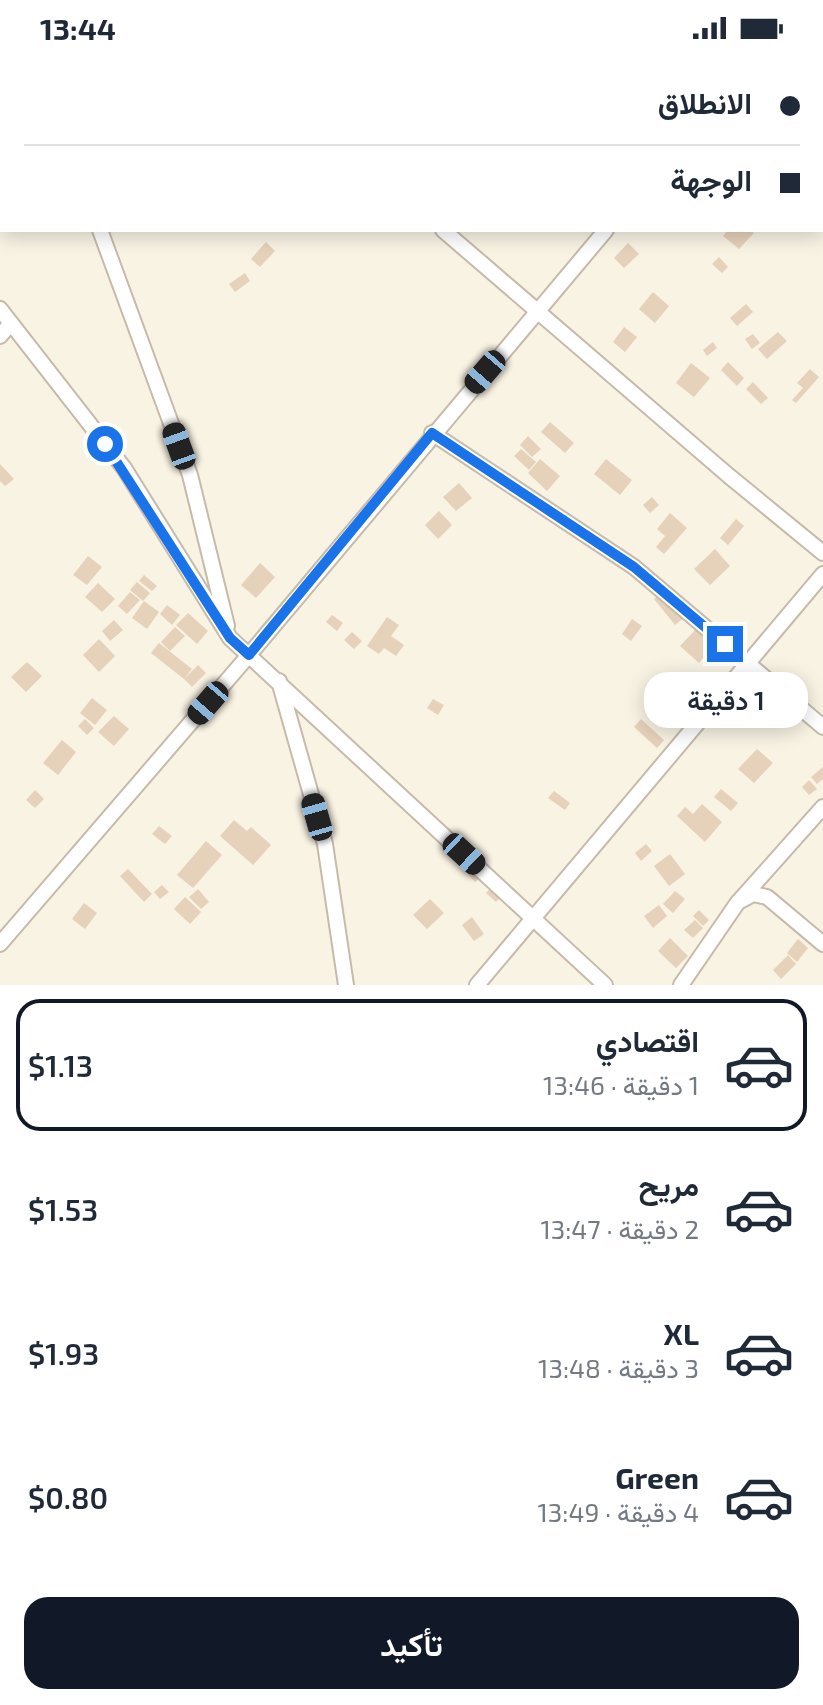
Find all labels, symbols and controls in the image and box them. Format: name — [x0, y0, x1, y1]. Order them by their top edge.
text: 13:44 — [40, 10, 116, 46]
text: الانطلاق — [658, 84, 752, 120]
text: الوجهة — [670, 161, 752, 197]
car — [460, 346, 510, 398]
car — [160, 419, 198, 473]
route start — [87, 426, 123, 462]
route end — [707, 626, 743, 662]
callout: 1 دقيقة — [643, 672, 807, 728]
car — [183, 677, 233, 729]
text: 1 دقيقة — [687, 684, 765, 715]
car — [299, 791, 335, 843]
car — [438, 829, 490, 879]
text: اقتصادي — [596, 1022, 699, 1058]
icon: car — [723, 1029, 795, 1101]
text: $1.13 — [28, 1047, 93, 1083]
text: 1 دقيقة · 13:46 — [543, 1069, 699, 1100]
text: مريح — [639, 1166, 699, 1202]
icon: car — [723, 1173, 795, 1245]
text: $1.53 — [28, 1191, 98, 1227]
text: 2 دقيقة · 13:47 — [540, 1213, 699, 1244]
text: XL — [664, 1315, 699, 1351]
icon: car — [723, 1317, 795, 1389]
text: $1.93 — [28, 1335, 99, 1371]
text: 3 دقيقة · 13:48 — [538, 1352, 699, 1383]
text: Green — [615, 1459, 699, 1495]
icon: car — [723, 1461, 795, 1533]
text: $0.80 — [28, 1479, 108, 1515]
text: 4 دقيقة · 13:49 — [537, 1496, 699, 1527]
button: تأكيد — [24, 1597, 799, 1689]

